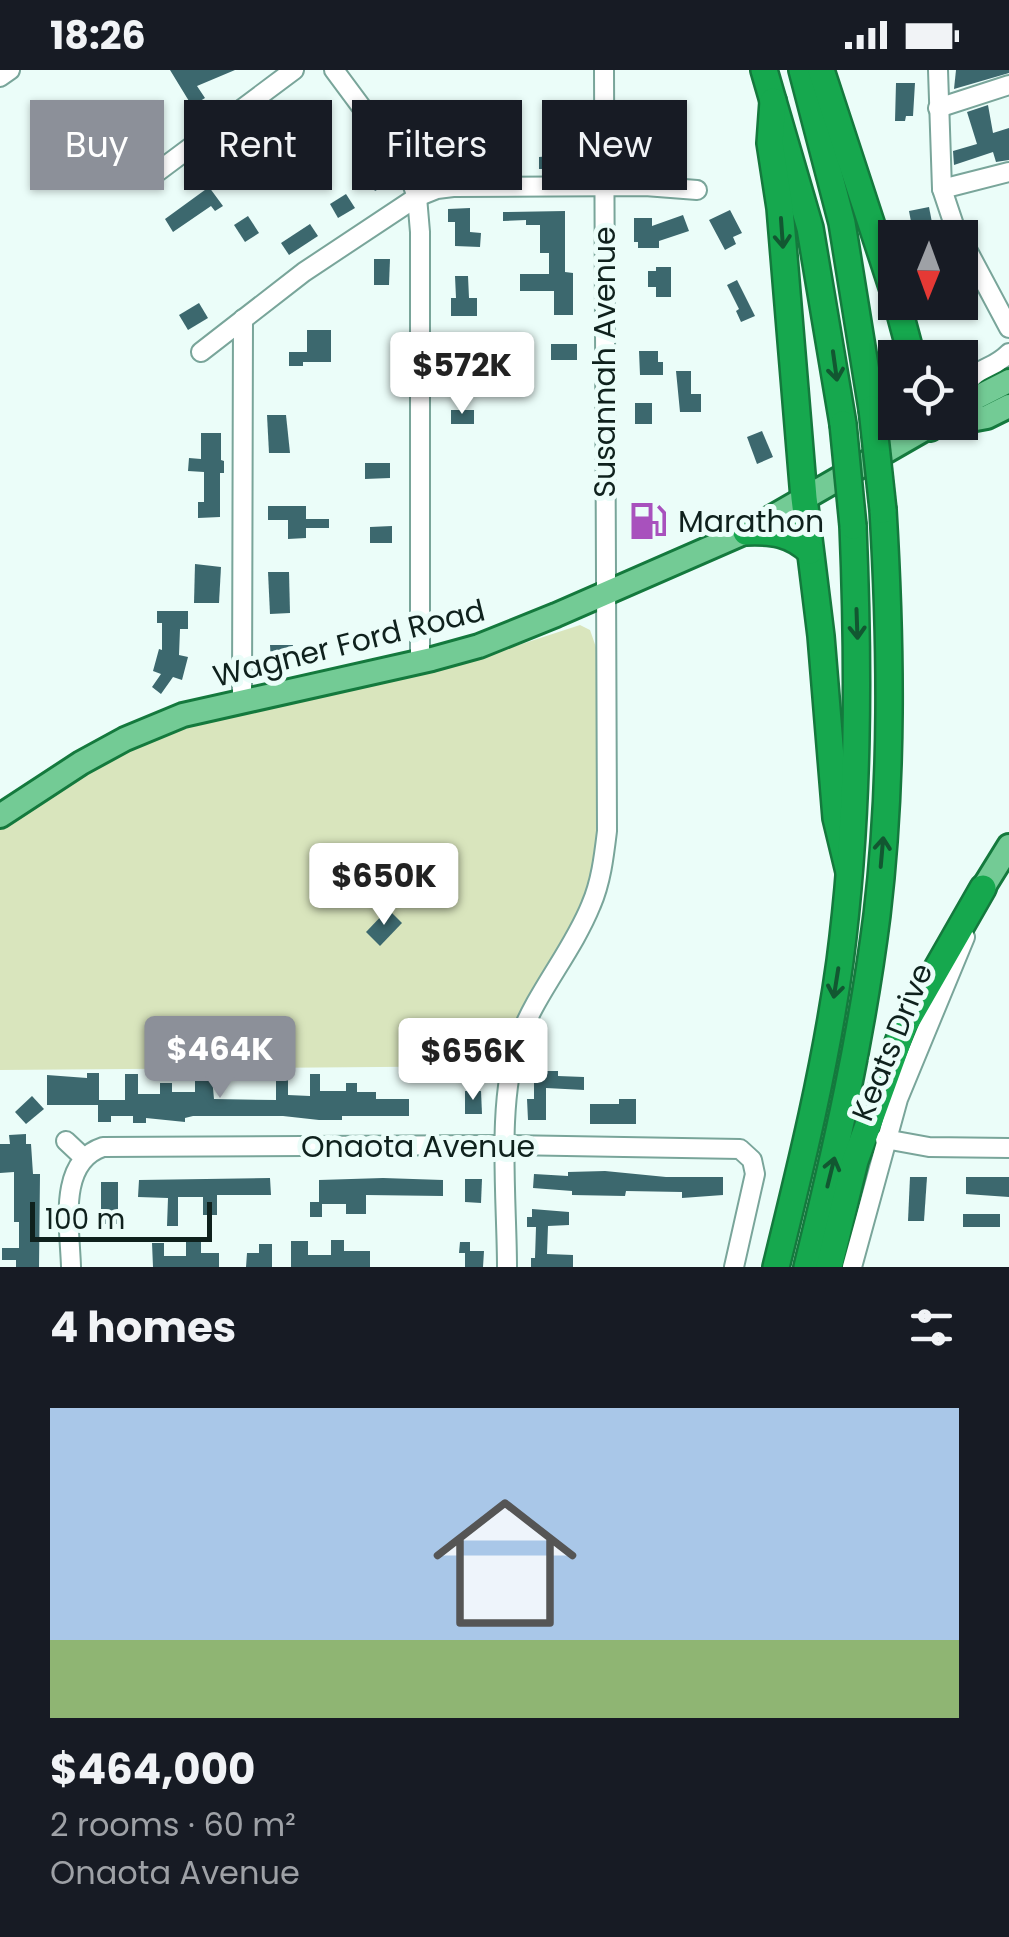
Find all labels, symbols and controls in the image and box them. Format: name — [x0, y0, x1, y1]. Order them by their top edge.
text: 18:26 — [50, 9, 146, 62]
chip: Buy — [30, 100, 164, 190]
chip: Rent — [184, 100, 332, 190]
chip: Filters — [352, 100, 522, 190]
chip: New — [542, 100, 687, 190]
one-way arrow — [773, 216, 792, 248]
north arrow — [878, 220, 978, 320]
map controls — [878, 220, 978, 440]
street label: Susannah Avenue — [583, 226, 626, 498]
pin: $572K — [392, 332, 532, 417]
button: locate — [878, 340, 978, 440]
text: $572K — [412, 342, 512, 387]
one-way arrow — [827, 350, 845, 382]
fuel station icon: Marathon — [627, 500, 669, 542]
place label: Marathon — [678, 500, 824, 543]
street label: Wagner Ford Road — [209, 588, 489, 698]
one-way arrow — [847, 607, 866, 639]
one-way arrow — [873, 836, 892, 868]
pin: $650K — [314, 843, 454, 928]
text: $650K — [331, 853, 437, 898]
street label: Keats Drive — [841, 957, 943, 1127]
one-way arrow — [827, 966, 845, 998]
pin: $464K — [150, 1016, 290, 1101]
pin: $656K — [403, 1018, 543, 1103]
text: $464K — [166, 1026, 274, 1071]
text: $656K — [421, 1028, 525, 1073]
street label: Onaota Avenue — [301, 1125, 535, 1168]
one-way arrow — [822, 1157, 841, 1188]
scale bar — [30, 1197, 212, 1242]
text: 100 m — [45, 1200, 125, 1239]
text: 4 homes — [50, 1298, 236, 1357]
icon: filters — [904, 1300, 959, 1355]
icon: home — [415, 1473, 595, 1653]
text: $464,000 — [50, 1740, 255, 1799]
text: 2 rooms · 60 m² — [50, 1802, 296, 1847]
text: Onaota Avenue — [50, 1850, 300, 1895]

